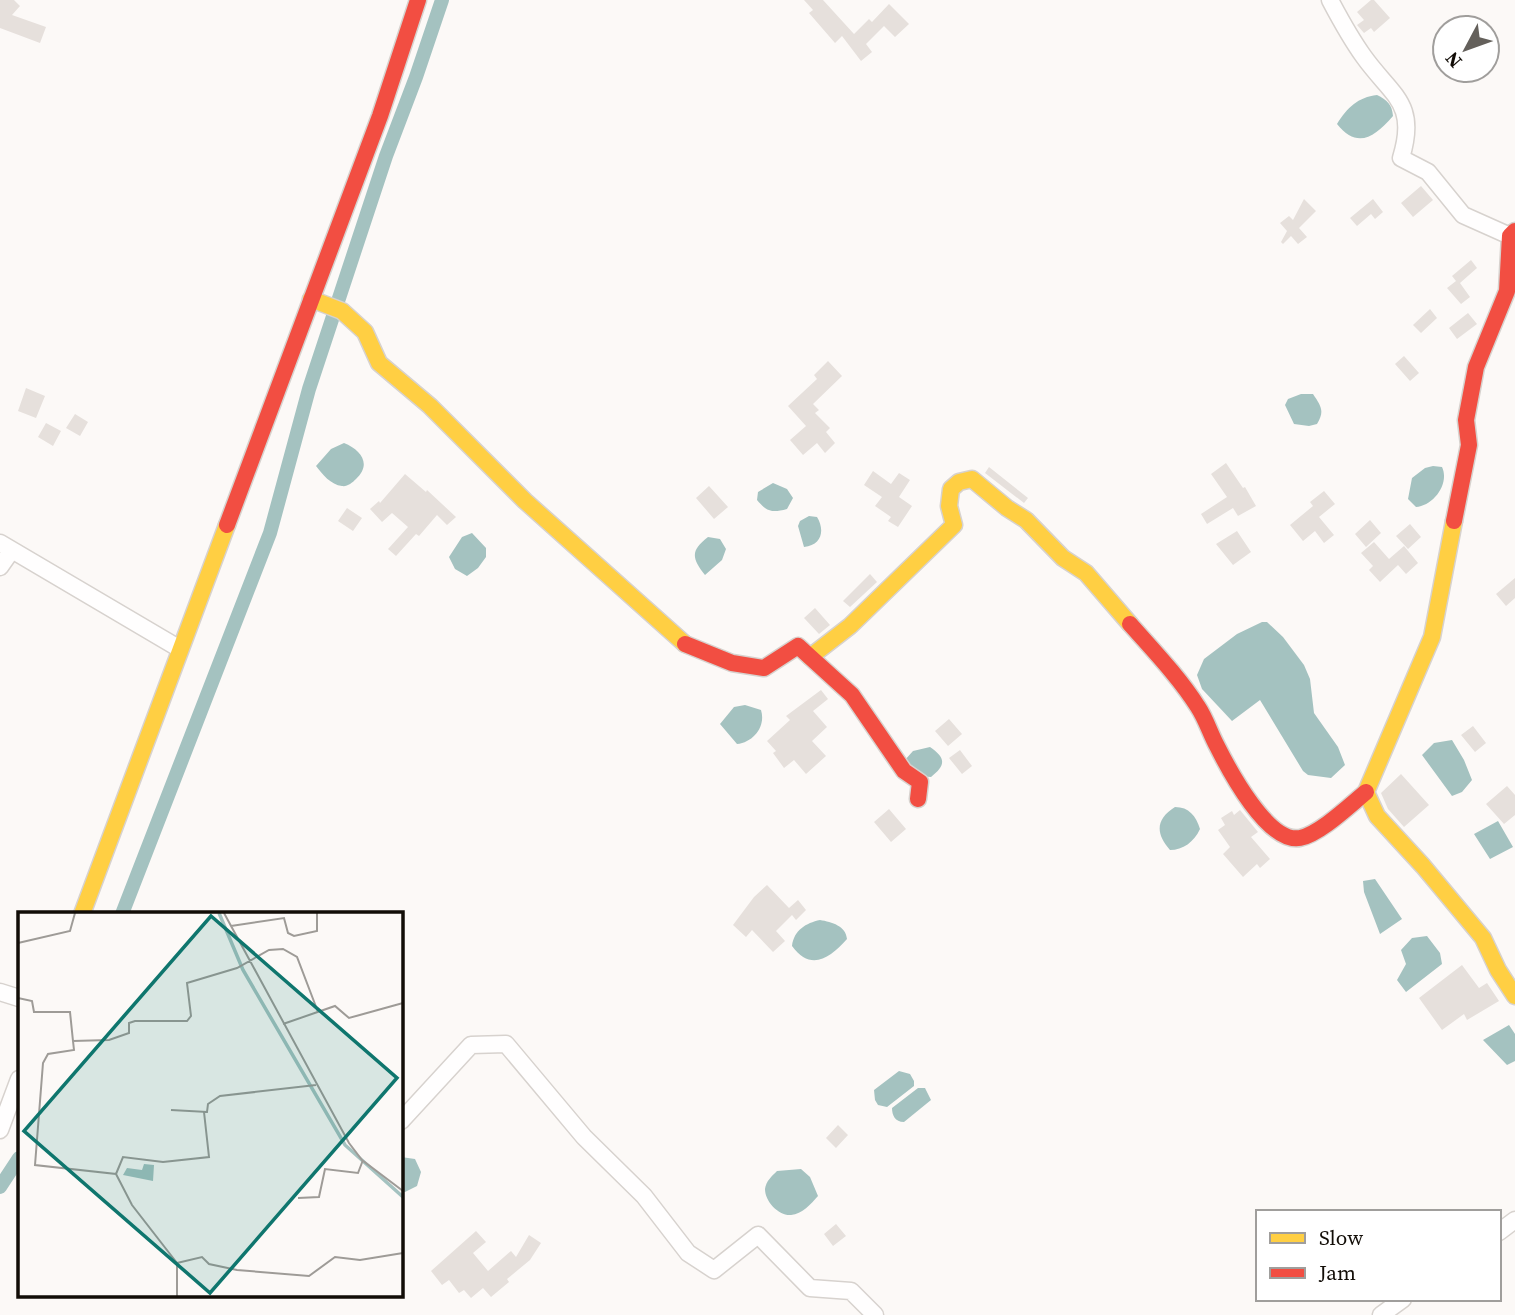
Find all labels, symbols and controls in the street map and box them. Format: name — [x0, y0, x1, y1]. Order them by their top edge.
north arrow — [1431, 14, 1501, 84]
text: N — [1439, 46, 1468, 74]
inset map — [18, 912, 402, 1298]
legend — [1256, 1210, 1501, 1301]
text: Slow — [1319, 1223, 1363, 1252]
text: Jam — [1318, 1258, 1356, 1287]

